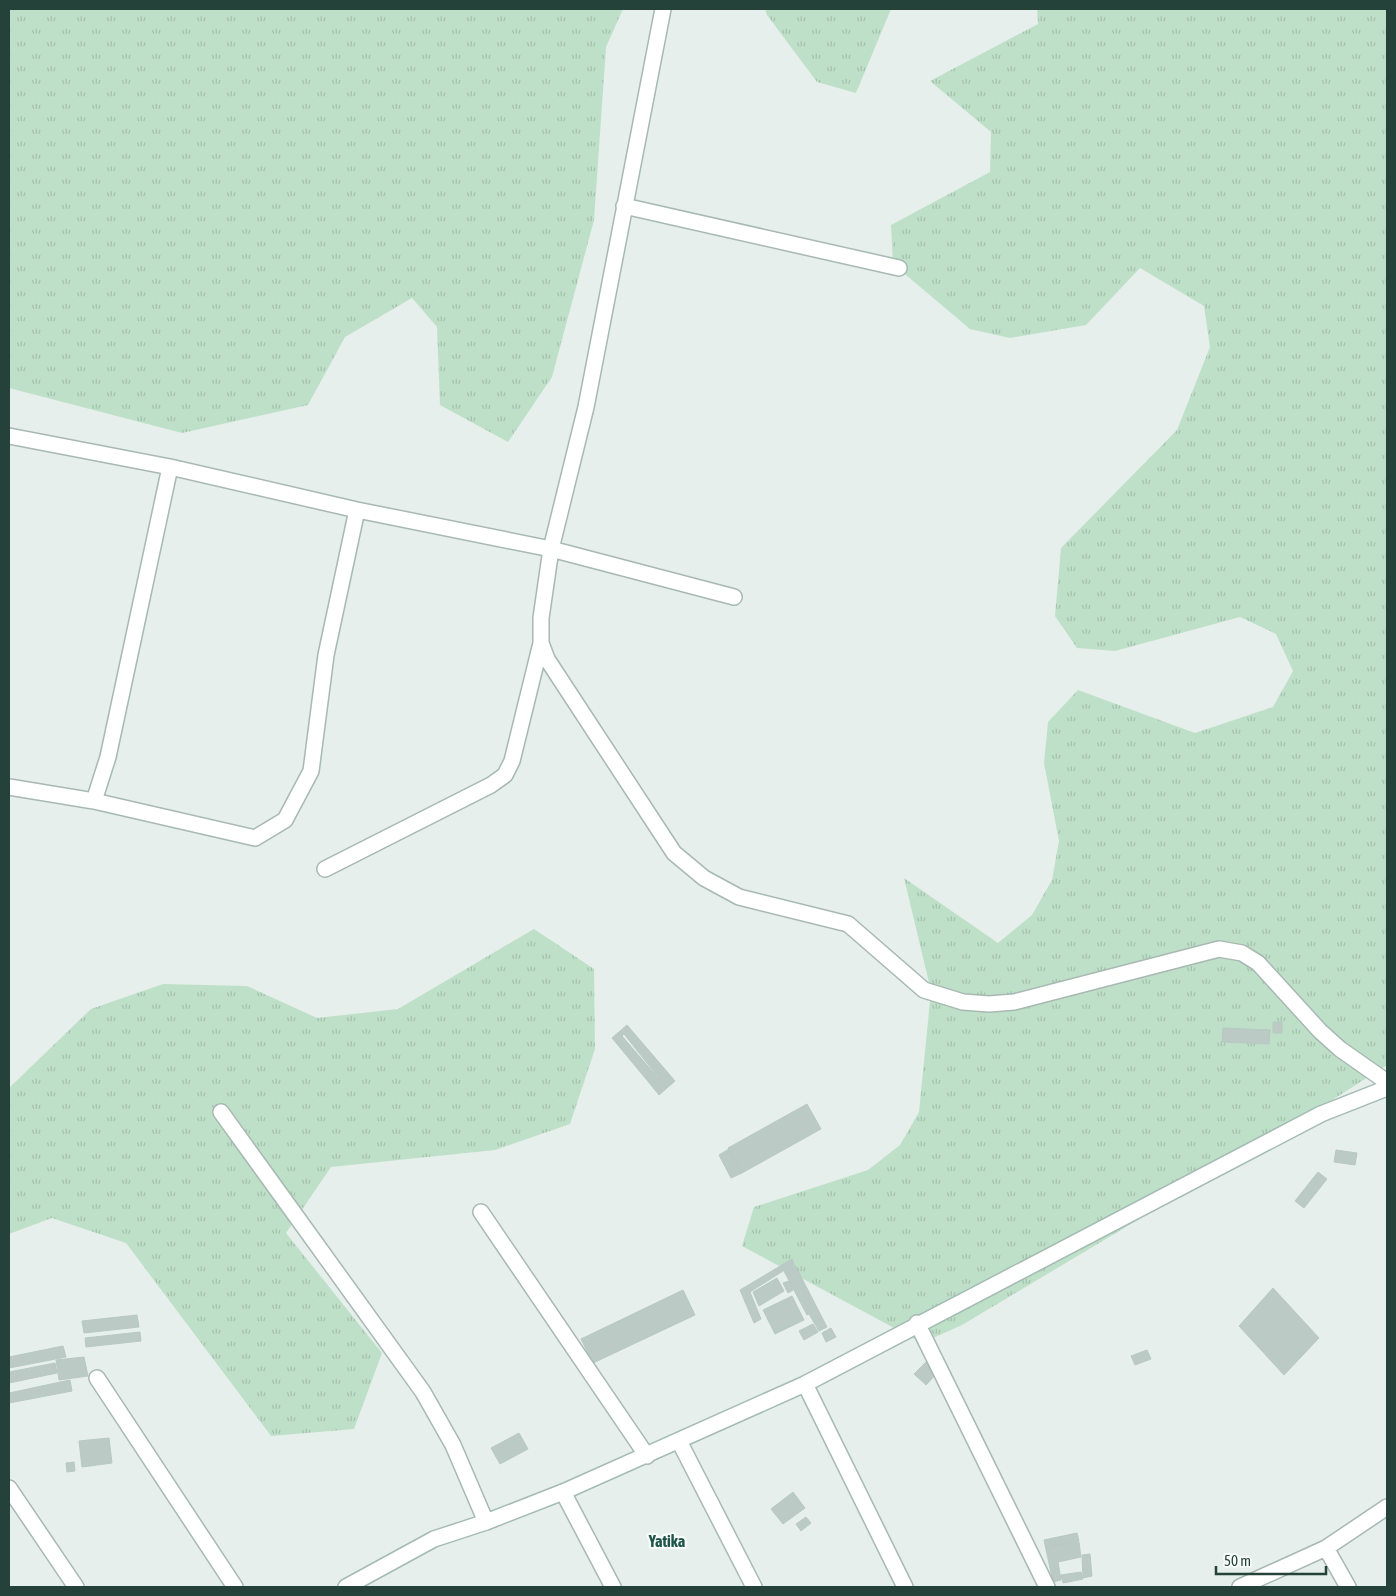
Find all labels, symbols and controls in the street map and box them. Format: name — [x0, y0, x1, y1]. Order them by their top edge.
district label: Yatika — [648, 1532, 685, 1550]
scale bar — [1216, 1544, 1326, 1576]
text: 50 m — [1224, 1552, 1251, 1569]

